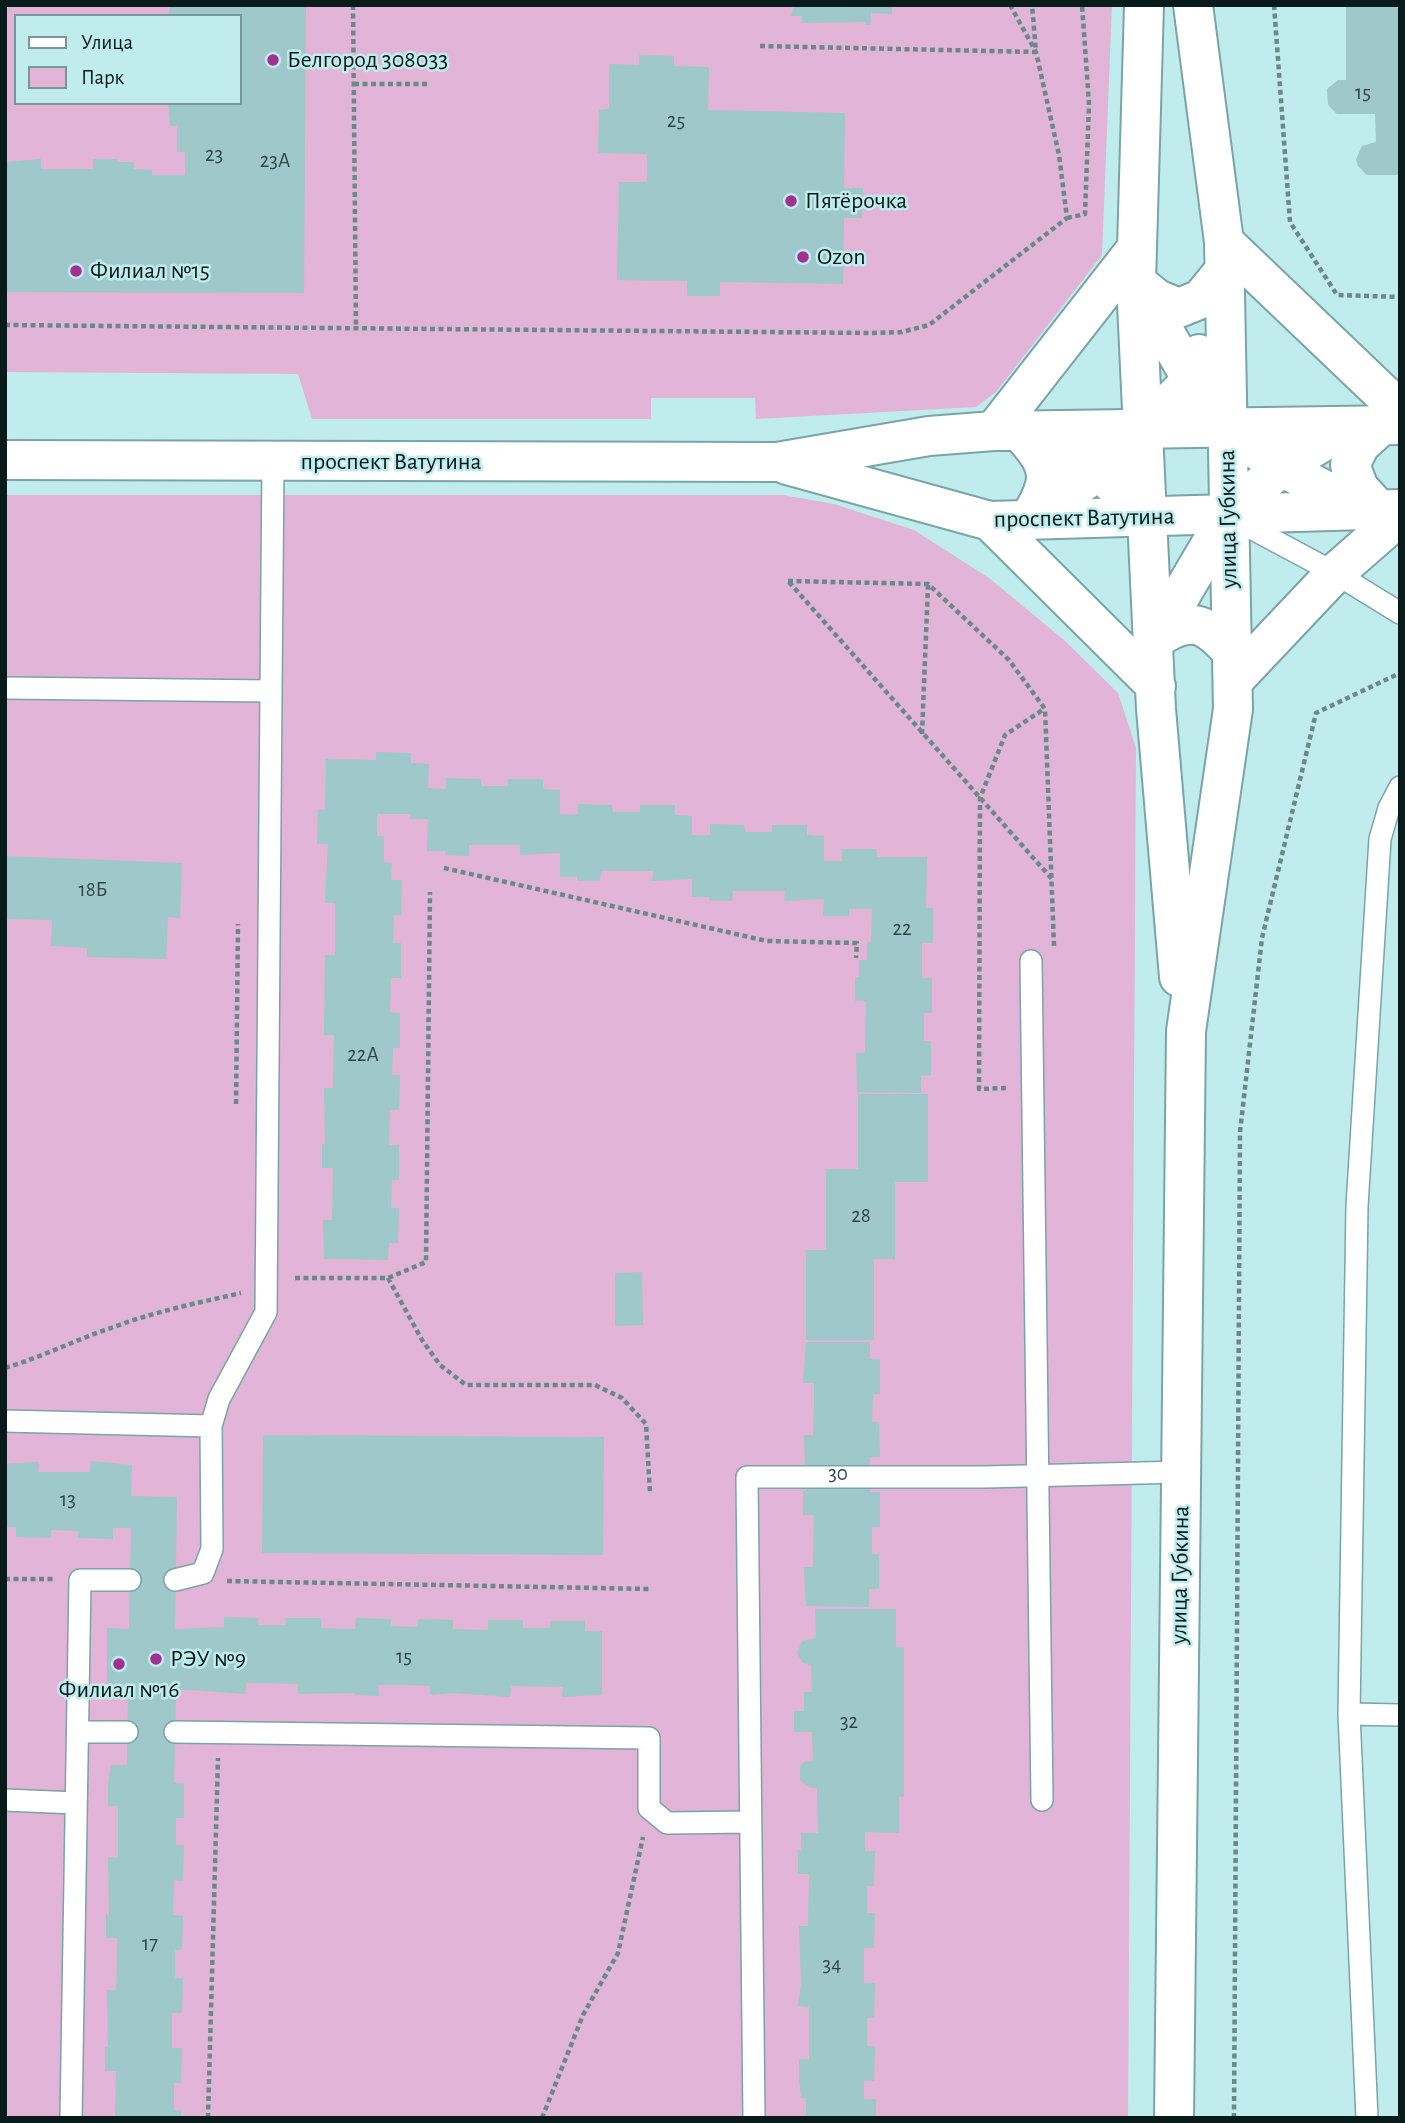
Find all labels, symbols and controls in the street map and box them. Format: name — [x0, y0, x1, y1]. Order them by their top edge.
legend — [14, 14, 242, 105]
text: Улица — [81, 32, 133, 53]
place label: Белгород 308033 — [287, 46, 448, 74]
marker: Белгород 308033 — [265, 52, 281, 68]
text: Парк — [81, 67, 124, 88]
house number: 15 — [1355, 80, 1371, 106]
house number: 25 — [667, 108, 685, 134]
house number: 23 — [205, 142, 223, 168]
house number: 23А — [260, 148, 290, 174]
place label: Пятёрочка — [805, 187, 907, 215]
marker: Пятёрочка — [783, 193, 799, 209]
place label: Ozon — [817, 243, 866, 271]
marker: Ozon — [795, 249, 811, 265]
place label: Филиал №15 — [90, 257, 210, 285]
marker: Филиал №15 — [68, 263, 84, 279]
street label: проспект Ватутина — [301, 448, 481, 476]
street label: улица Губкина — [1212, 449, 1244, 589]
street label: проспект Ватутина — [993, 502, 1175, 534]
house number: 18Б — [78, 877, 108, 903]
house number: 22 — [892, 916, 912, 942]
house number: 22А — [347, 1042, 379, 1068]
house number: 28 — [851, 1203, 871, 1229]
house number: 30 — [828, 1461, 848, 1487]
house number: 13 — [60, 1487, 76, 1513]
street label: улица Губкина — [1164, 1505, 1196, 1645]
house number: 15 — [396, 1644, 412, 1670]
place label: РЭУ №9 — [170, 1645, 246, 1673]
marker: РЭУ №9 — [148, 1651, 164, 1667]
marker: Филиал №16 — [111, 1656, 127, 1672]
place label: Филиал №16 — [59, 1676, 179, 1704]
house number: 32 — [840, 1709, 858, 1735]
house number: 17 — [142, 1931, 158, 1957]
house number: 34 — [823, 1952, 841, 1978]

